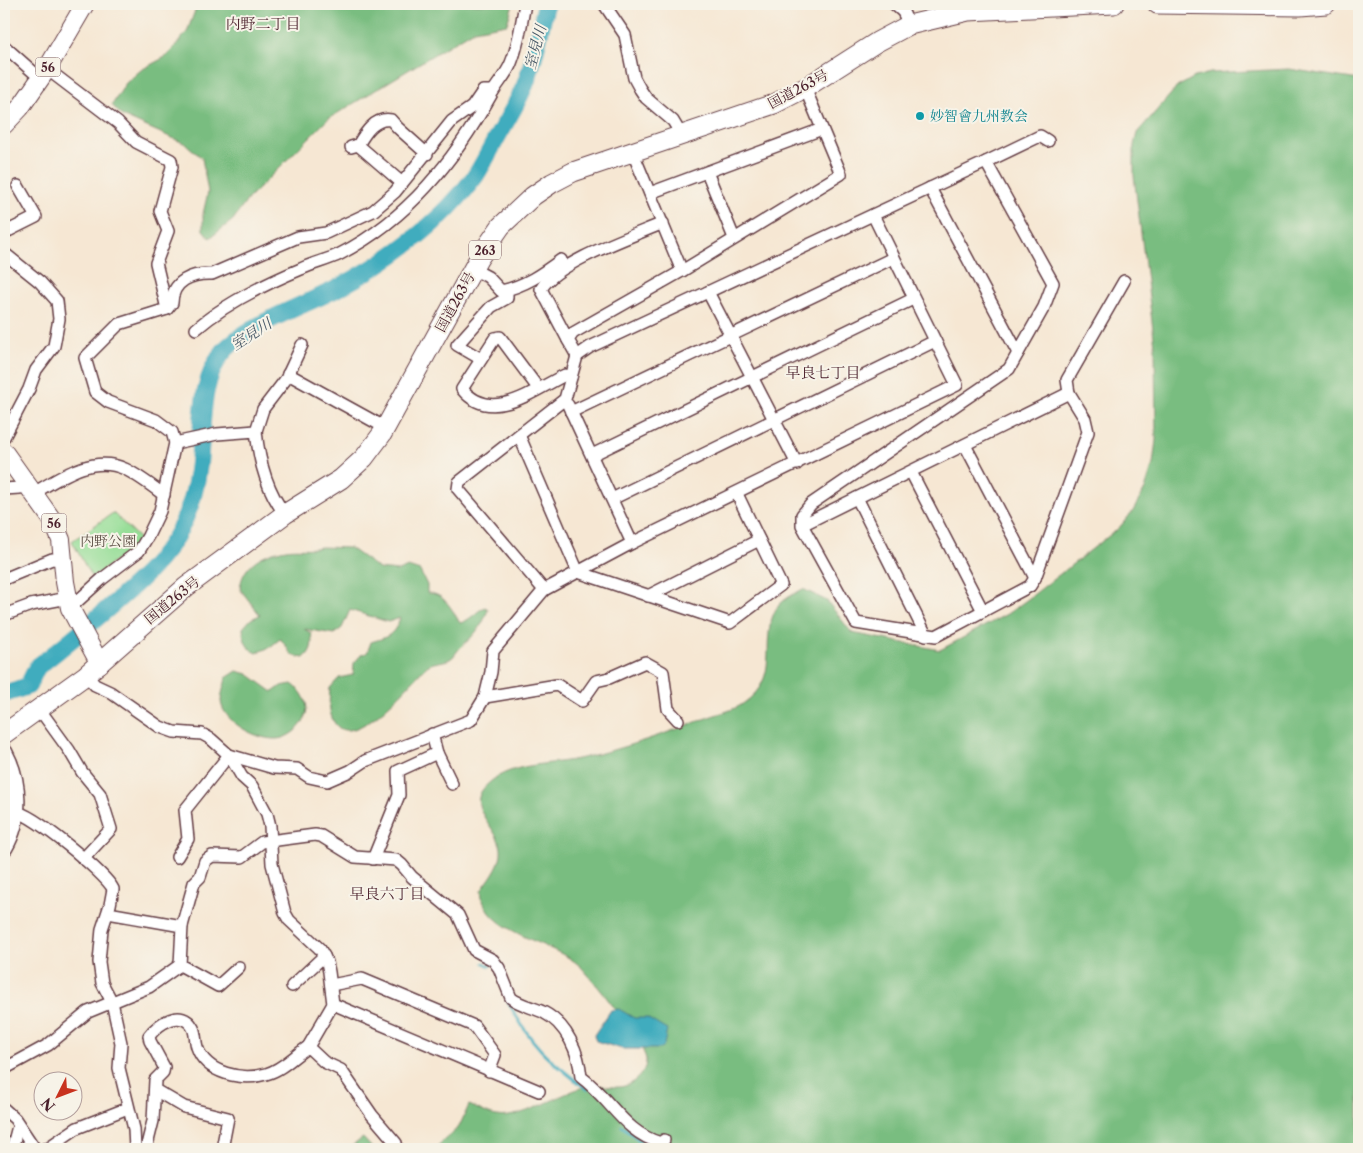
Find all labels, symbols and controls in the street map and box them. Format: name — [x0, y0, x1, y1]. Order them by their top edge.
district label: 内野二丁目 — [225, 14, 301, 33]
water label: 室見川 — [520, 21, 551, 71]
road number: 56 — [36, 58, 60, 76]
street label: 国道263号 — [765, 66, 831, 112]
place label: 妙智會九州教会 — [930, 107, 1028, 125]
marker: 妙智會九州教会 — [914, 110, 926, 122]
road number: 263 — [469, 240, 501, 260]
street label: 国道263号 — [431, 269, 479, 335]
water label: 室見川 — [227, 313, 277, 354]
district label: 早良七丁目 — [785, 363, 861, 382]
road number: 56 — [42, 514, 66, 532]
park label: 内野公園 — [80, 532, 136, 550]
street label: 国道263号 — [141, 572, 203, 628]
district label: 早良六丁目 — [349, 884, 425, 903]
north arrow — [32, 1070, 82, 1120]
text: N — [38, 1094, 59, 1115]

